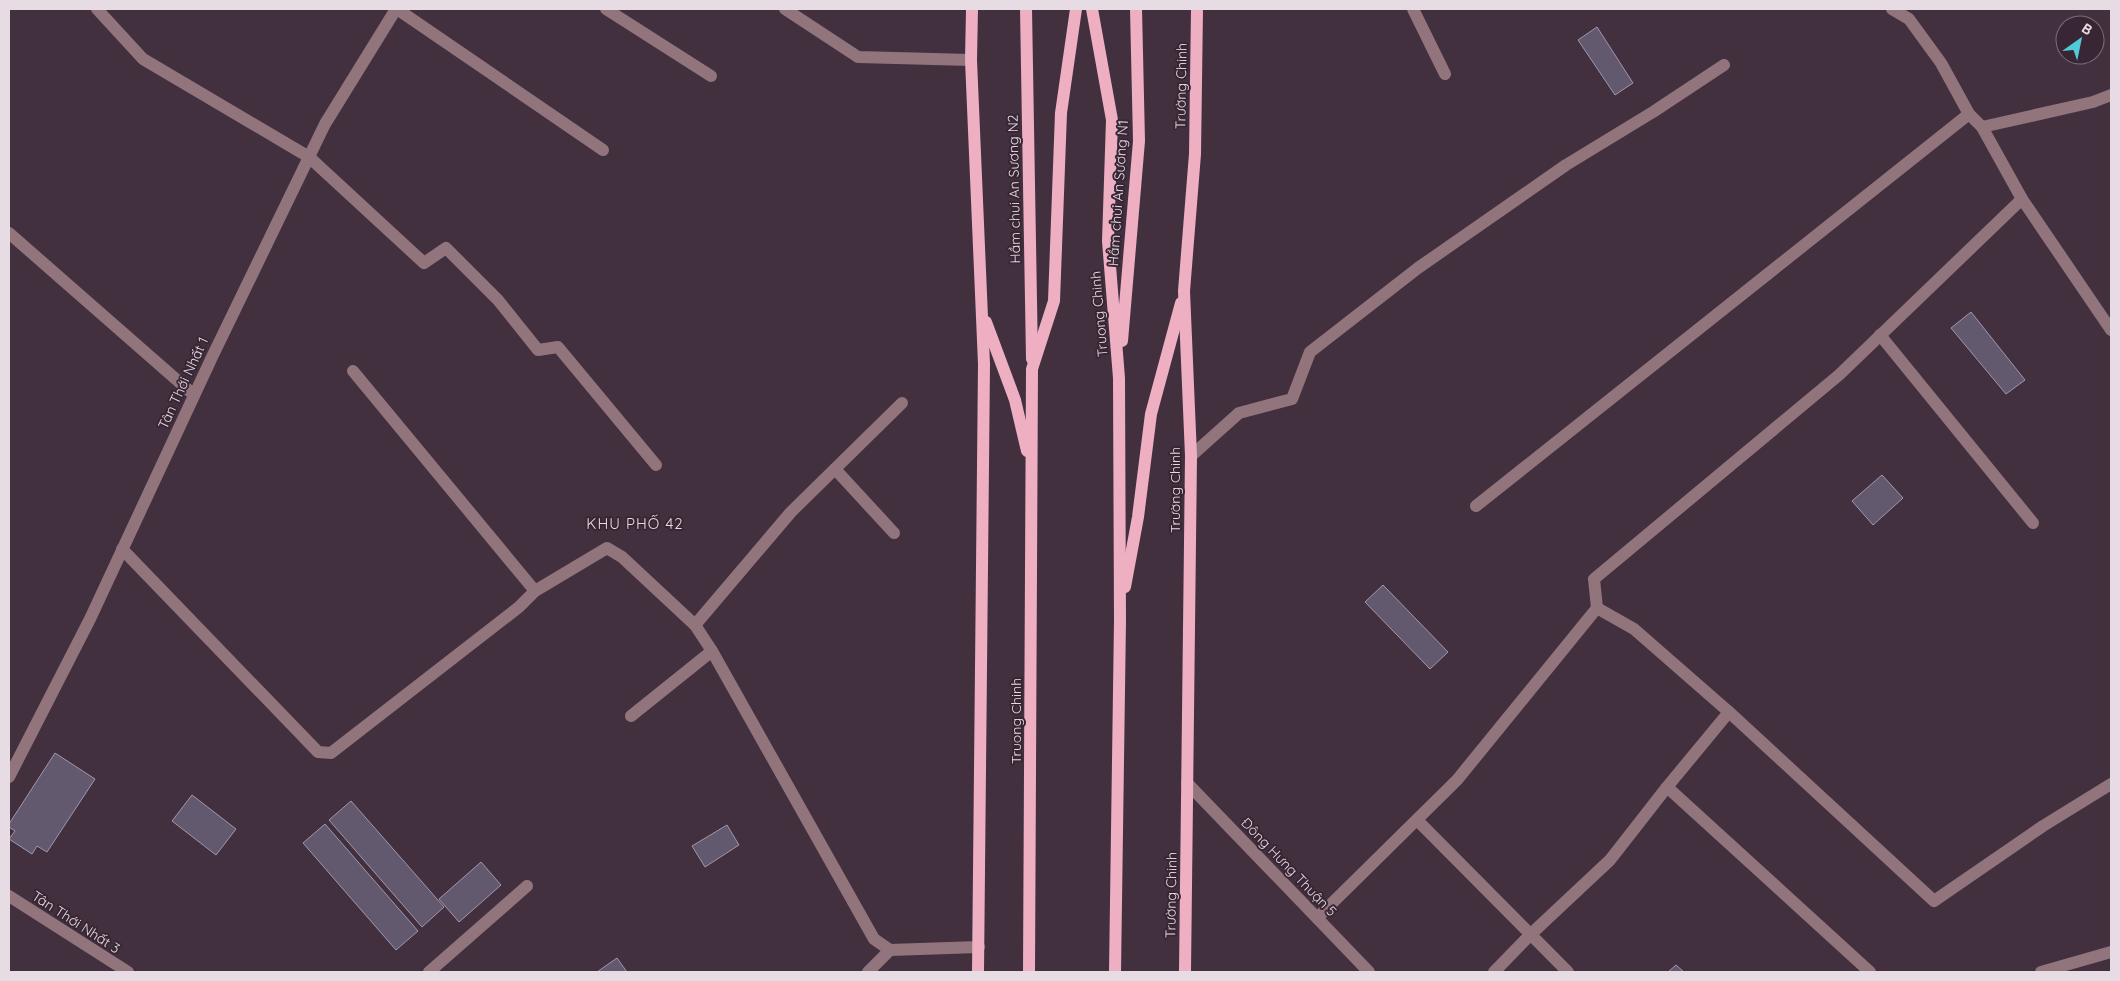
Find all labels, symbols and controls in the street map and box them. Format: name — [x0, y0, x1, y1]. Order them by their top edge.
north arrow — [2055, 15, 2105, 65]
text: B — [2078, 19, 2096, 39]
street label: Trường Chinh — [1171, 43, 1191, 129]
street label: Hầm chui An Sương N2 — [1004, 114, 1024, 264]
street label: Hầm chui An Sương N1 — [1104, 119, 1132, 267]
street label: Truong Chinh — [1086, 270, 1112, 358]
street label: Tân Thới Nhất 1 — [154, 334, 212, 432]
street label: Trường Chinh — [1166, 447, 1184, 533]
district label: KHU PHỐ 42 — [586, 514, 684, 533]
street label: Truong Chinh — [1007, 678, 1025, 764]
street label: Đông Hưng Thuận 5 — [1237, 814, 1341, 920]
street label: Trường Chinh — [1161, 852, 1181, 938]
street label: Tân Thới Nhất 3 — [28, 887, 124, 957]

